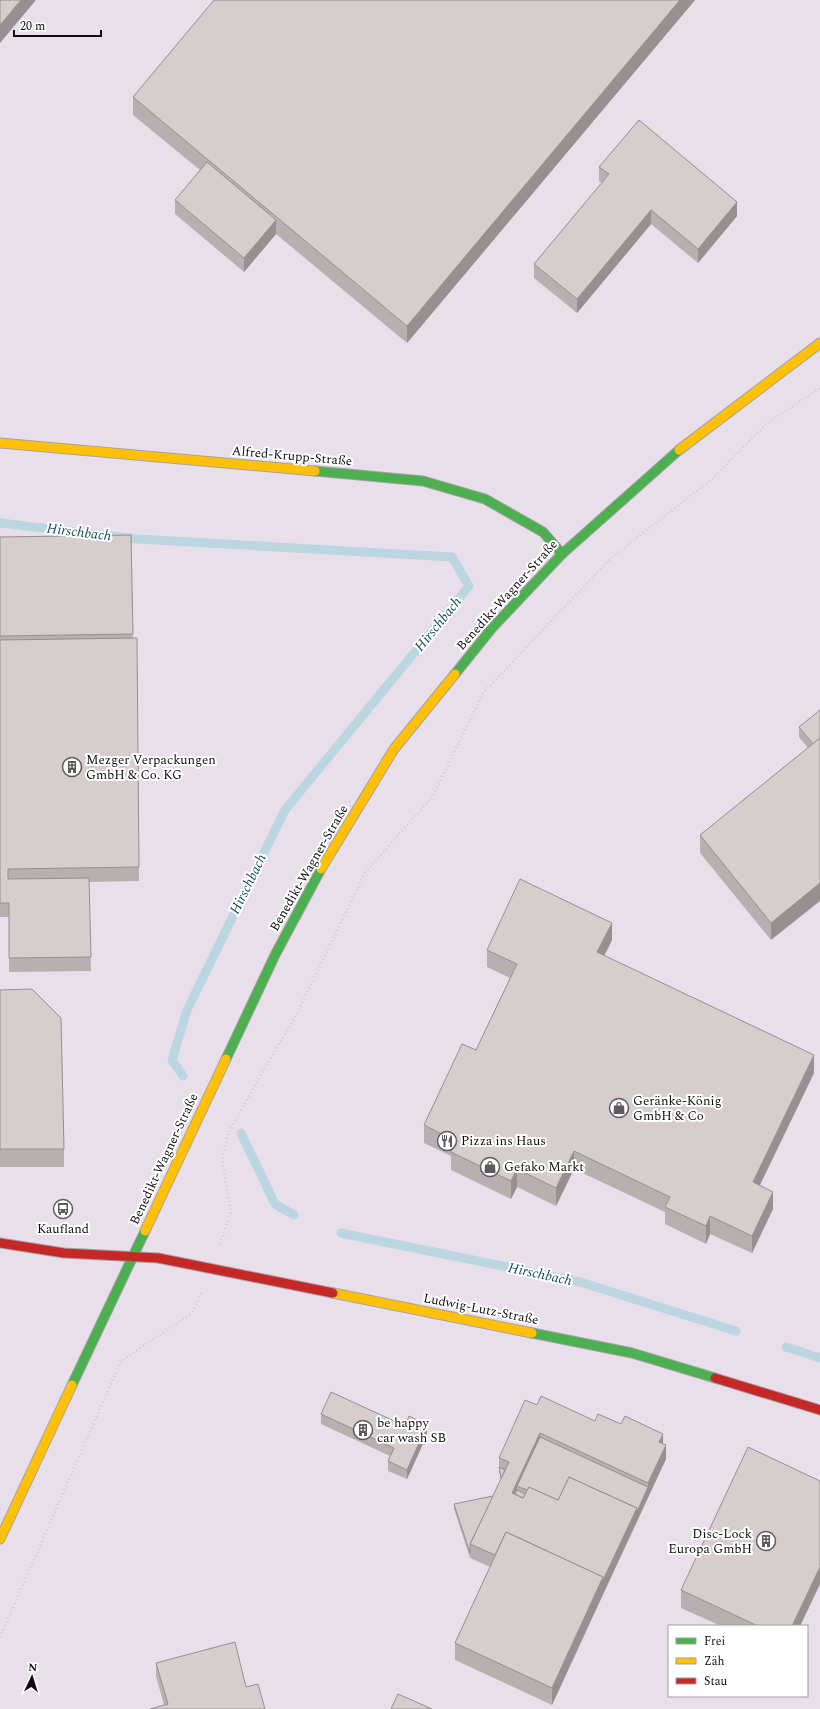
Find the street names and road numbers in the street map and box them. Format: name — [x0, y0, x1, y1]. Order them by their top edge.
street label: Alfred-Krupp-Straße — [231, 441, 353, 471]
street label: Benedikt-Wagner-Straße — [452, 535, 562, 655]
street label: Benedikt-Wagner-Straße — [265, 801, 353, 935]
street label: Benedikt-Wagner-Straße — [125, 1090, 203, 1228]
street label: Ludwig-Lutz-Straße — [422, 1288, 540, 1330]

